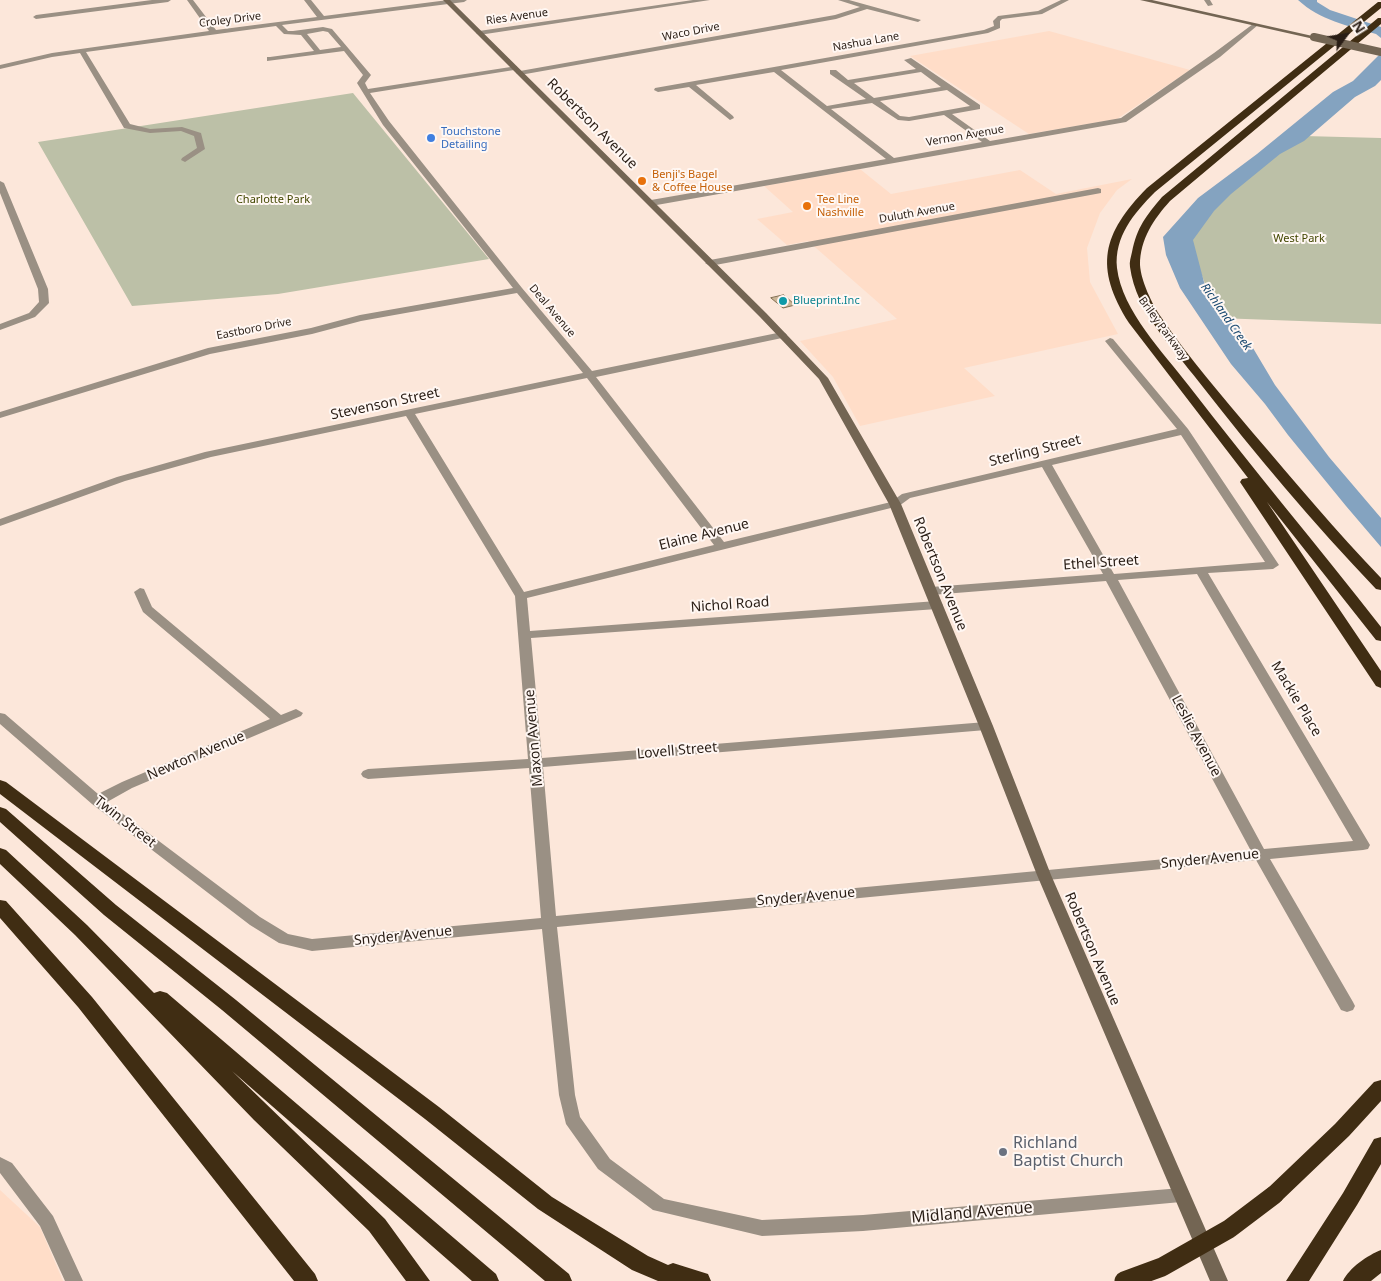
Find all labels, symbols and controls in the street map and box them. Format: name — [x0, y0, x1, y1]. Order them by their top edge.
street label: Ries Avenue — [485, 6, 549, 28]
street label: Croley Drive — [198, 10, 262, 30]
north arrow — [1321, 10, 1371, 60]
text: N — [1348, 17, 1370, 37]
street label: Waco Drive — [661, 20, 721, 44]
street label: Nashua Lane — [832, 30, 900, 54]
street label: Robertson Avenue — [543, 75, 641, 173]
street label: Vernon Avenue — [925, 123, 1005, 149]
place label: Touchstone Detailing — [441, 125, 501, 151]
marker: Touchstone Detailing — [425, 132, 437, 144]
place label: Benji's Bagel & Coffee House — [652, 168, 732, 194]
marker: Benji's Bagel & Coffee House — [636, 175, 648, 187]
park label: Charlotte Park — [236, 193, 310, 207]
place label: Tee Line Nashville — [817, 193, 864, 219]
marker: Tee Line Nashville — [801, 200, 813, 212]
street label: Duluth Avenue — [878, 200, 956, 226]
park label: West Park — [1273, 232, 1325, 246]
water label: Richland Creek — [1198, 281, 1254, 353]
street label: Deal Avenue — [526, 282, 578, 340]
place label: Blueprint.Inc — [793, 294, 860, 308]
marker: Blueprint.Inc — [777, 295, 789, 307]
street label: Briley Parkway — [1135, 295, 1191, 363]
street label: Eastboro Drive — [215, 315, 293, 343]
street label: Stevenson Street — [329, 384, 441, 424]
street label: Sterling Street — [988, 432, 1082, 470]
street label: Robertson Avenue — [910, 515, 970, 633]
street label: Elaine Avenue — [657, 516, 751, 554]
street label: Ethel Street — [1063, 552, 1139, 574]
street label: Nichol Road — [690, 594, 770, 616]
street label: Mackie Place — [1267, 658, 1325, 740]
street label: Maxon Avenue — [521, 689, 547, 787]
street label: Leslie Avenue — [1167, 692, 1225, 780]
street label: Newton Avenue — [145, 728, 247, 784]
street label: Lovell Street — [636, 739, 718, 763]
street label: Twin Street — [91, 793, 159, 851]
street label: Snyder Avenue — [1160, 845, 1260, 873]
street label: Snyder Avenue — [756, 884, 856, 910]
street label: Robertson Avenue — [1061, 890, 1123, 1008]
street label: Snyder Avenue — [353, 922, 453, 950]
place label: Richland Baptist Church — [1013, 1133, 1123, 1171]
marker: Richland Baptist Church — [997, 1146, 1009, 1158]
street label: Midland Avenue — [911, 1198, 1033, 1228]

